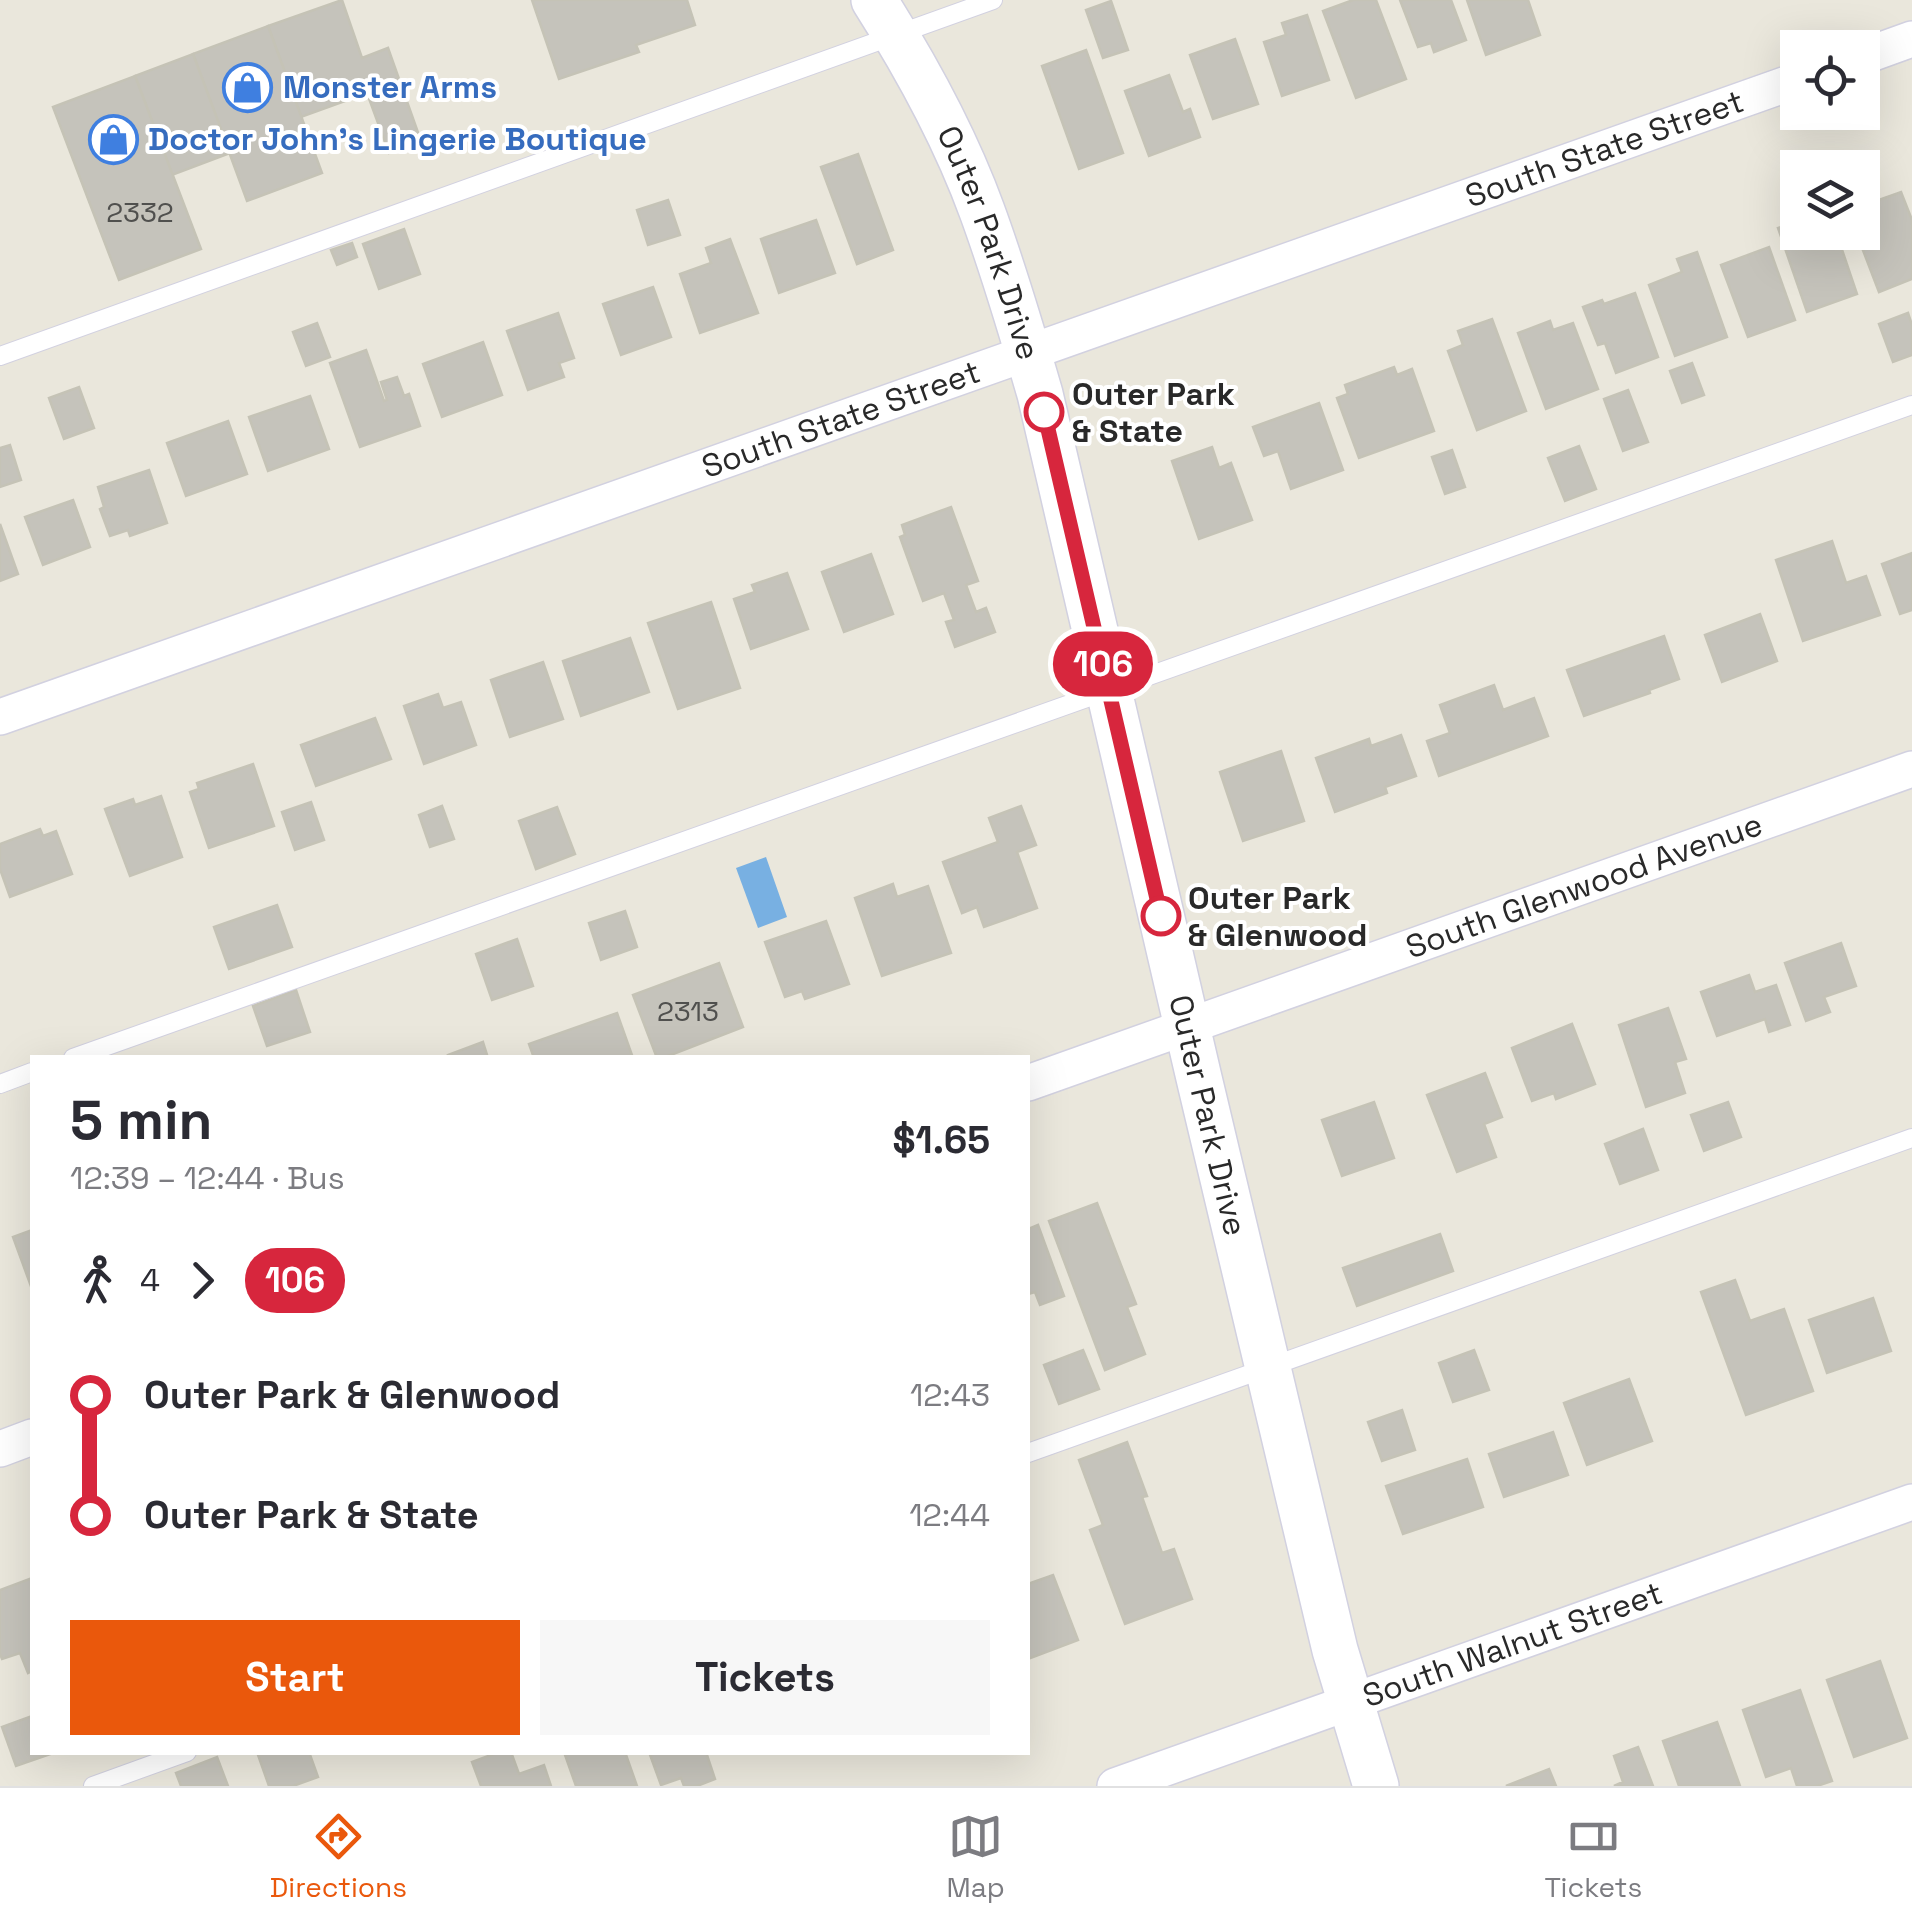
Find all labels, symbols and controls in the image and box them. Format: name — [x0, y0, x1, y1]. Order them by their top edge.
map controls — [1780, 30, 1880, 250]
button: locate — [1780, 30, 1880, 130]
shop icon: Monster Arms — [222, 61, 274, 113]
place label: Monster Arms — [283, 67, 497, 107]
street label: South State Street — [1460, 81, 1749, 216]
shop icon: Doctor John's Lingerie Boutique — [87, 113, 139, 165]
place label: Doctor John's Lingerie Boutique — [148, 119, 647, 159]
street label: Outer Park Drive — [928, 119, 1049, 365]
button: layers — [1780, 150, 1880, 250]
house number: 2332 — [106, 194, 174, 230]
street label: South State Street — [696, 351, 985, 487]
place label: Outer Park & State — [1072, 374, 1235, 451]
marker: Outer Park & State — [1025, 393, 1063, 431]
line badge: 106 — [1046, 632, 1160, 696]
text: 106 — [1073, 642, 1133, 686]
street label: South Glenwood Avenue — [1400, 804, 1768, 967]
place label: Outer Park & Glenwood — [1188, 878, 1368, 955]
marker: Outer Park & Glenwood — [1142, 897, 1180, 935]
street label: Outer Park Drive — [1160, 991, 1256, 1240]
house number: 2313 — [657, 993, 719, 1029]
text: 5 min — [70, 1085, 212, 1155]
text: $1.65 — [893, 1116, 990, 1164]
text: 12:39 – 12:44 · Bus — [70, 1158, 345, 1198]
icon: walk — [70, 1253, 125, 1308]
icon: forward — [175, 1253, 230, 1308]
text: 106 — [265, 1258, 325, 1302]
text: 4 — [140, 1260, 160, 1300]
text: Outer Park & Glenwood — [144, 1371, 560, 1419]
text: 12:43 — [910, 1375, 990, 1415]
text: Outer Park & State — [144, 1491, 479, 1539]
text: 12:44 — [909, 1495, 990, 1535]
street label: South Walnut Street — [1357, 1573, 1668, 1716]
button: Start — [70, 1620, 520, 1735]
button: Tickets — [540, 1620, 990, 1735]
tab: Directions — [270, 1809, 407, 1905]
tab: Map — [947, 1809, 1005, 1905]
tab: Tickets — [1544, 1809, 1642, 1905]

